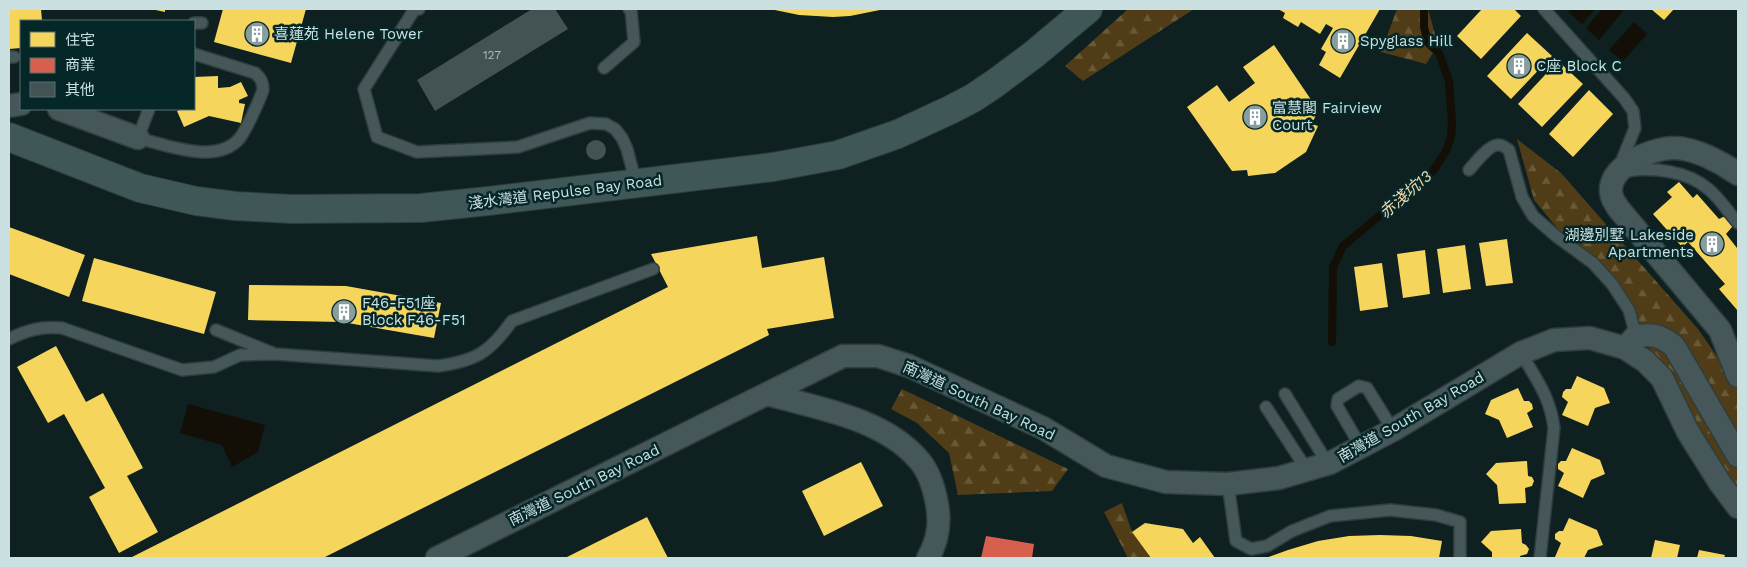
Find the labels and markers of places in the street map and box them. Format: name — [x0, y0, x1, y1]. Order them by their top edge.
building icon: 喜蓮苑 Helene Tower — [244, 21, 270, 47]
place label: 喜蓮苑 Helene Tower — [274, 25, 423, 43]
building icon: Spyglass Hill — [1330, 28, 1356, 54]
place label: Spyglass Hill — [1360, 32, 1453, 50]
building icon: C座 Block C — [1506, 53, 1532, 79]
place label: C座 Block C — [1536, 57, 1622, 75]
place label: 富慧閣 Fairview Court — [1272, 99, 1382, 134]
building icon: 富慧閣 Fairview Court — [1242, 104, 1268, 130]
place label: 湖邊別墅 Lakeside Apartments — [1565, 226, 1694, 261]
building icon: 湖邊別墅 Lakeside Apartments — [1699, 231, 1725, 257]
place label: F46-F51座 Block F46-F51 — [362, 294, 466, 329]
building icon: F46-F51座 Block F46-F51 — [331, 299, 357, 325]

